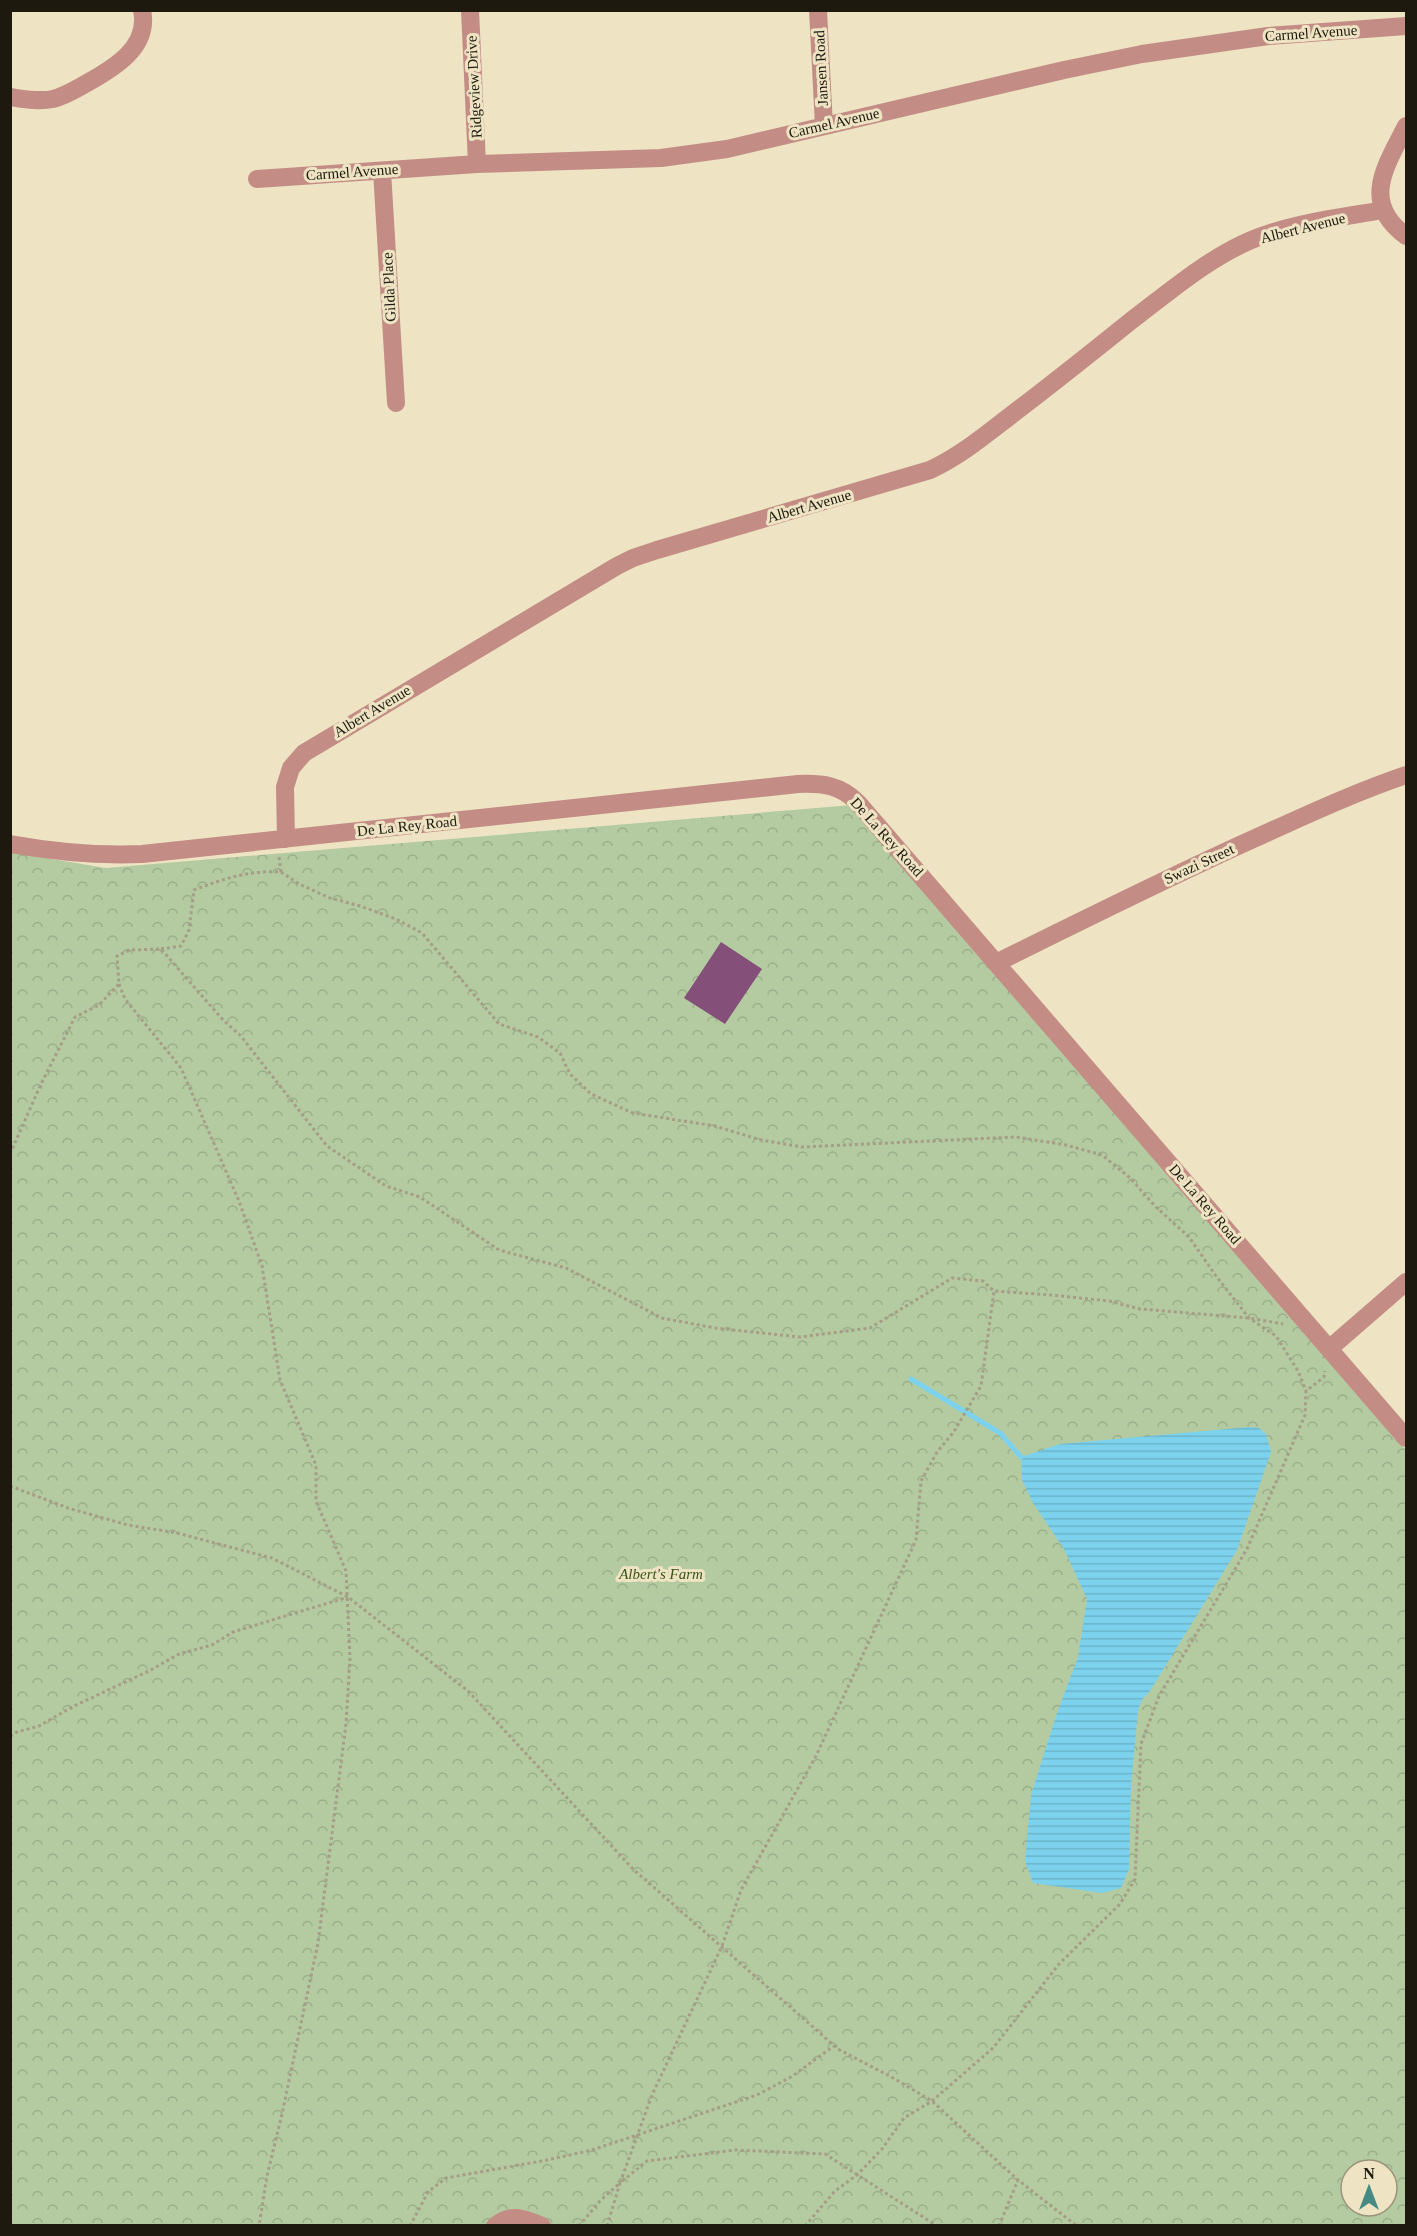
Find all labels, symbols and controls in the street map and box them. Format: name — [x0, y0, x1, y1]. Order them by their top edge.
street label: Carmel Avenue — [1264, 22, 1358, 44]
street label: Jansen Road — [811, 29, 831, 106]
street label: Ridgeview Drive — [463, 35, 485, 139]
street label: Carmel Avenue — [787, 105, 881, 141]
street label: Carmel Avenue — [305, 161, 399, 183]
street label: Albert Avenue — [1259, 210, 1347, 246]
street label: Gilda Place — [379, 252, 399, 322]
street label: Albert Avenue — [765, 486, 853, 526]
street label: Albert Avenue — [331, 682, 414, 740]
street label: De La Rey Road — [847, 794, 927, 880]
street label: De La Rey Road — [356, 813, 458, 839]
street label: Swazi Street — [1161, 840, 1237, 887]
street label: De La Rey Road — [1166, 1161, 1244, 1248]
park label: Albert's Farm — [618, 1566, 703, 1582]
north arrow — [1339, 2158, 1399, 2218]
text: N — [1363, 2165, 1375, 2182]

